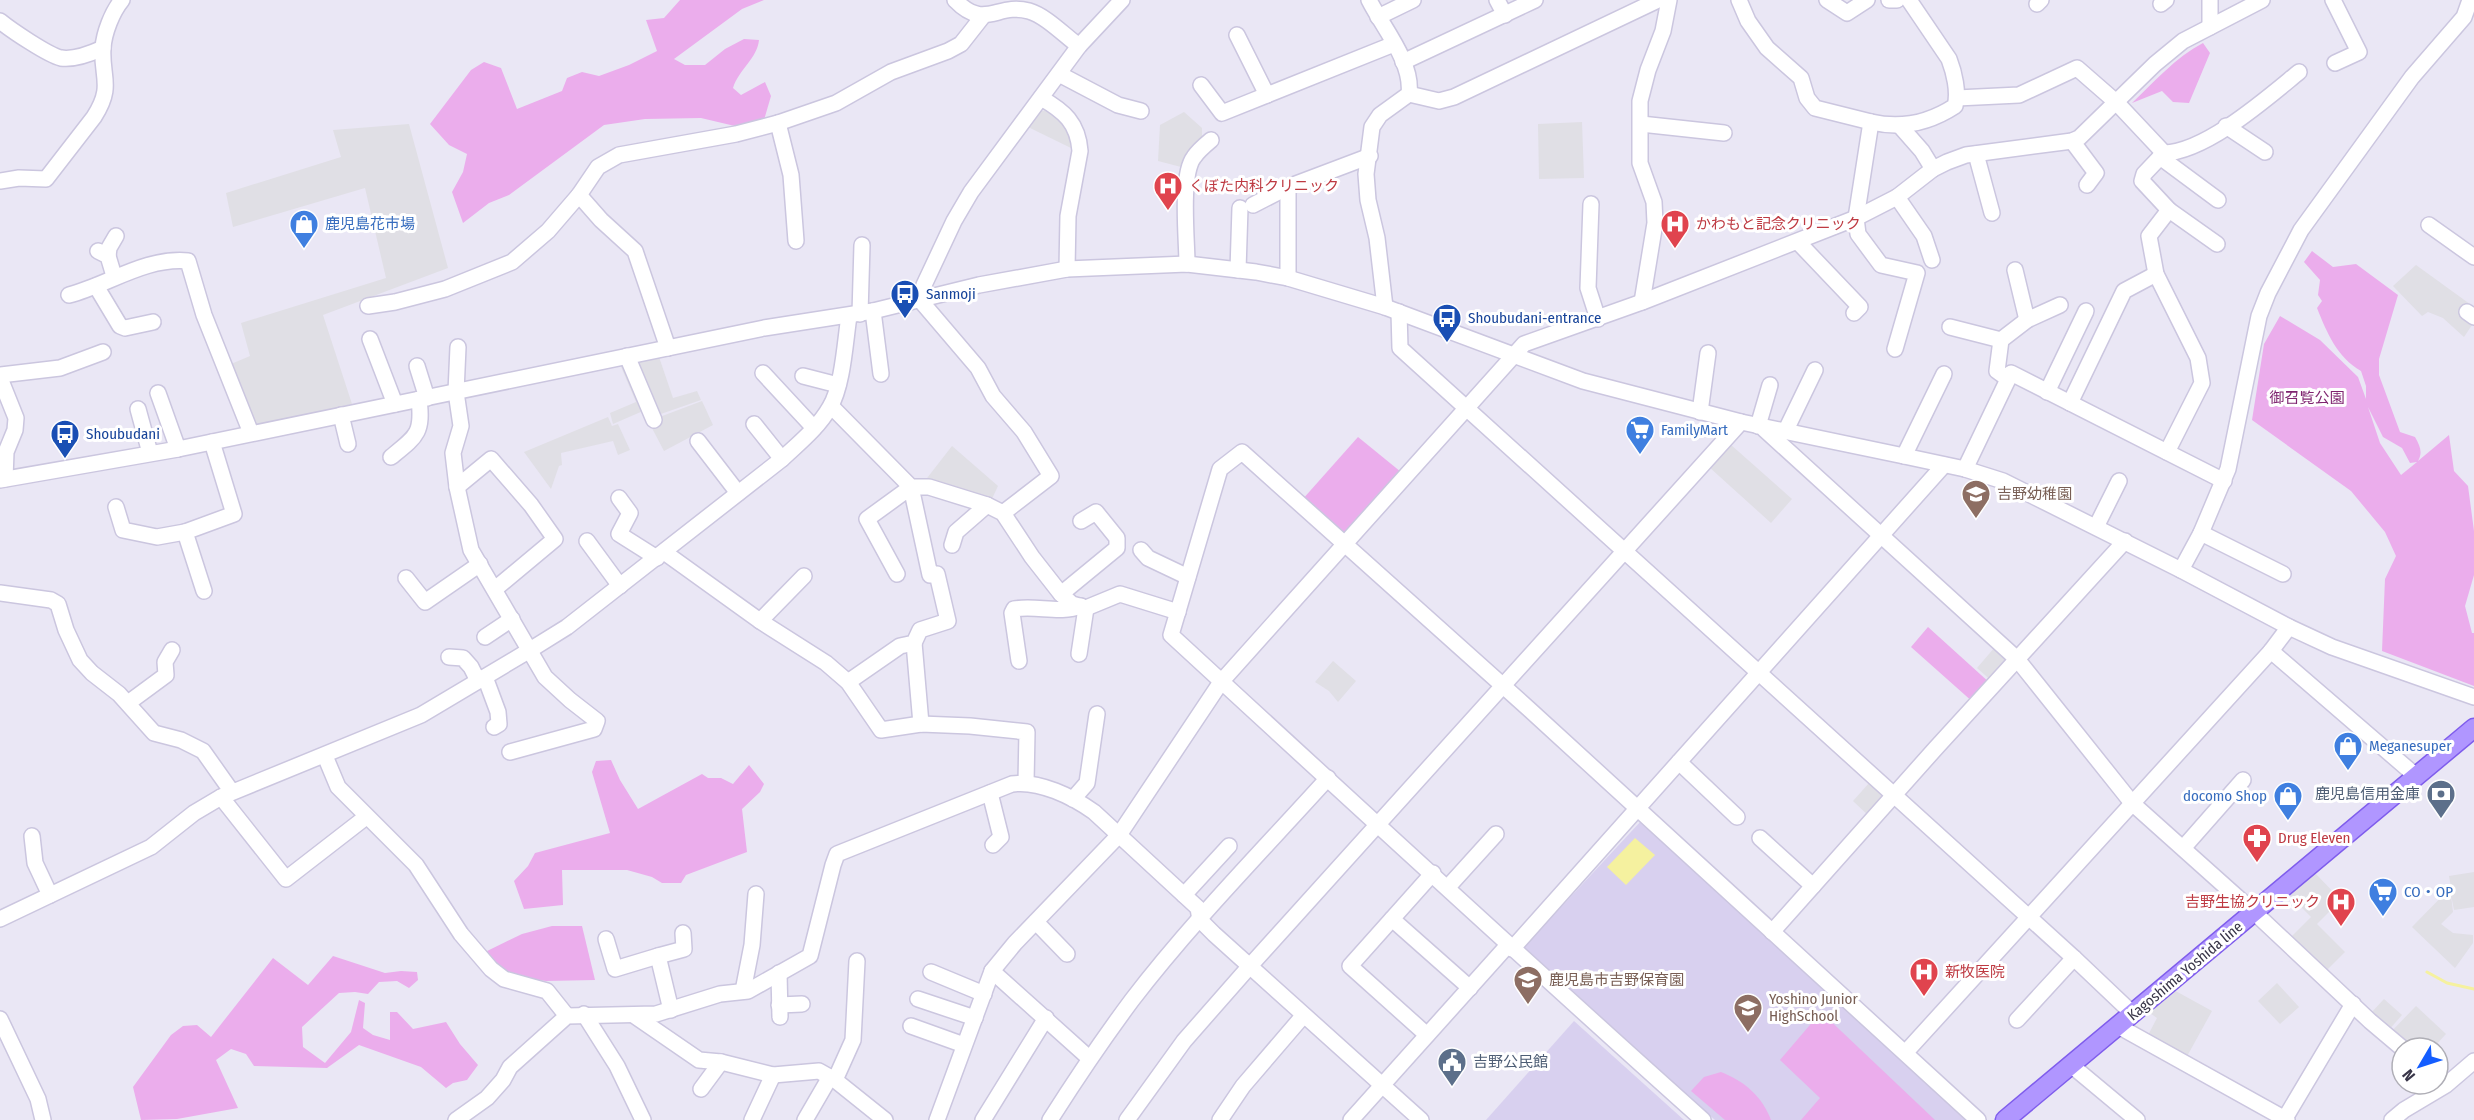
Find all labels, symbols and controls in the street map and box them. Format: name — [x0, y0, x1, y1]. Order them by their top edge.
hospital icon: くぼた内科クリニック — [1152, 170, 1184, 212]
place label: くぼた内科クリニック — [1189, 177, 1339, 195]
shop icon: 鹿児島花市場 — [288, 208, 320, 250]
hospital icon: かわもと記念クリニック — [1659, 208, 1691, 250]
place label: 鹿児島花市場 — [325, 215, 415, 233]
place label: かわもと記念クリニック — [1696, 215, 1861, 233]
bus stop icon: Sanmoji — [889, 278, 921, 320]
place label: Sanmoji — [926, 285, 976, 303]
bus stop icon: Shoubudani-entrance — [1431, 302, 1463, 344]
place label: Shoubudani-entrance — [1468, 309, 1601, 327]
park label: 御召覧公園 — [2269, 389, 2345, 407]
supermarket icon: FamilyMart — [1624, 414, 1656, 456]
bus stop icon: Shoubudani — [49, 418, 81, 460]
place label: FamilyMart — [1661, 421, 1728, 439]
place label: Shoubudani — [86, 425, 160, 443]
school or university icon: 吉野幼稚園 — [1960, 478, 1992, 520]
place label: 吉野幼稚園 — [1997, 485, 2072, 503]
shop icon: Meganesuper — [2332, 730, 2364, 772]
place label: Meganesuper — [2369, 737, 2452, 755]
bank icon: 鹿児島信用金庫 — [2425, 778, 2457, 820]
shop icon: docomo Shop — [2272, 780, 2304, 822]
place label: 鹿児島信用金庫 — [2315, 785, 2420, 803]
place label: docomo Shop — [2183, 787, 2267, 805]
pharmacy icon: Drug Eleven — [2241, 822, 2273, 864]
place label: Drug Eleven — [2278, 829, 2350, 847]
supermarket icon: CO・OP — [2367, 876, 2399, 918]
place label: CO・OP — [2404, 883, 2453, 901]
hospital icon: 吉野生協クリニック — [2325, 886, 2357, 928]
place label: 吉野生協クリニック — [2185, 893, 2320, 911]
street label: Kagoshima Yoshida line — [2124, 918, 2246, 1024]
hospital icon: 新牧医院 — [1908, 956, 1940, 998]
place label: 新牧医院 — [1945, 963, 2005, 981]
school or university icon: 鹿児島市吉野保育園 — [1512, 964, 1544, 1006]
place label: 鹿児島市吉野保育園 — [1549, 971, 1684, 989]
place label: Yoshino Junior HighSchool — [1769, 990, 1858, 1025]
school or university icon: Yoshino Junior HighSchool — [1732, 992, 1764, 1034]
north arrow — [2390, 1036, 2450, 1096]
public building icon: 吉野公民館 — [1436, 1046, 1468, 1088]
place label: 吉野公民館 — [1473, 1053, 1548, 1071]
text: N — [2398, 1065, 2419, 1085]

